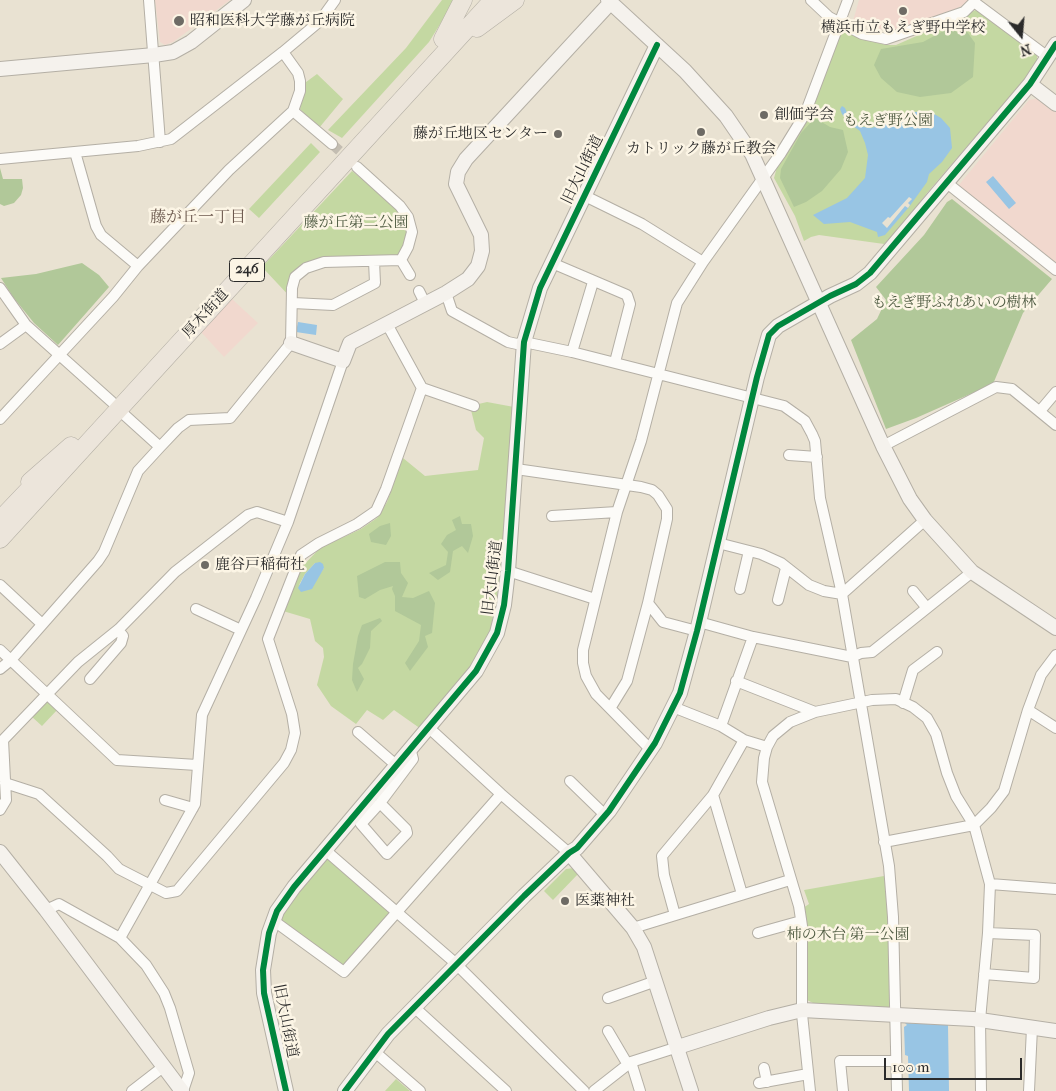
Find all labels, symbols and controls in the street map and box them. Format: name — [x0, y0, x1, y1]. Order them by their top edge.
marker: 横浜市立もえぎ野中学校 — [897, 5, 909, 17]
north arrow — [996, 10, 1046, 60]
place label: 昭和医科大学藤が丘病院 — [190, 12, 355, 30]
marker: 昭和医科大学藤が丘病院 — [172, 14, 186, 28]
place label: 横浜市立もえぎ野中学校 — [821, 19, 985, 37]
text: N — [1018, 40, 1033, 60]
place label: 創価学会 — [774, 106, 834, 124]
marker: 創価学会 — [758, 109, 770, 121]
park label: もえぎ野公園 — [843, 112, 933, 130]
place label: 藤が丘地区センター — [413, 125, 548, 143]
marker: カトリック藤が丘教会 — [695, 126, 707, 138]
marker: 藤が丘地区センター — [552, 128, 564, 140]
street label: 旧大山街道 — [558, 132, 608, 208]
place label: カトリック藤が丘教会 — [626, 140, 776, 158]
district label: 藤が丘一丁目 — [150, 208, 246, 228]
park label: 藤が丘第二公園 — [304, 214, 408, 232]
road number: 246 — [230, 258, 264, 282]
street label: 厚木街道 — [179, 286, 233, 342]
park label: もえぎ野ふれあいの樹林 — [872, 294, 1036, 312]
street label: 旧大山街道 — [479, 540, 507, 616]
place label: 鹿谷戸稲荷社 — [215, 556, 305, 574]
marker: 鹿谷戸稲荷社 — [199, 559, 211, 571]
place label: 医薬神社 — [575, 892, 635, 910]
marker: 医薬神社 — [559, 895, 571, 907]
park label: 柿の木台 第一公園 — [786, 926, 910, 944]
street label: 旧大山街道 — [269, 982, 301, 1060]
scale bar — [886, 1048, 1024, 1080]
text: 100 m — [892, 1058, 930, 1076]

